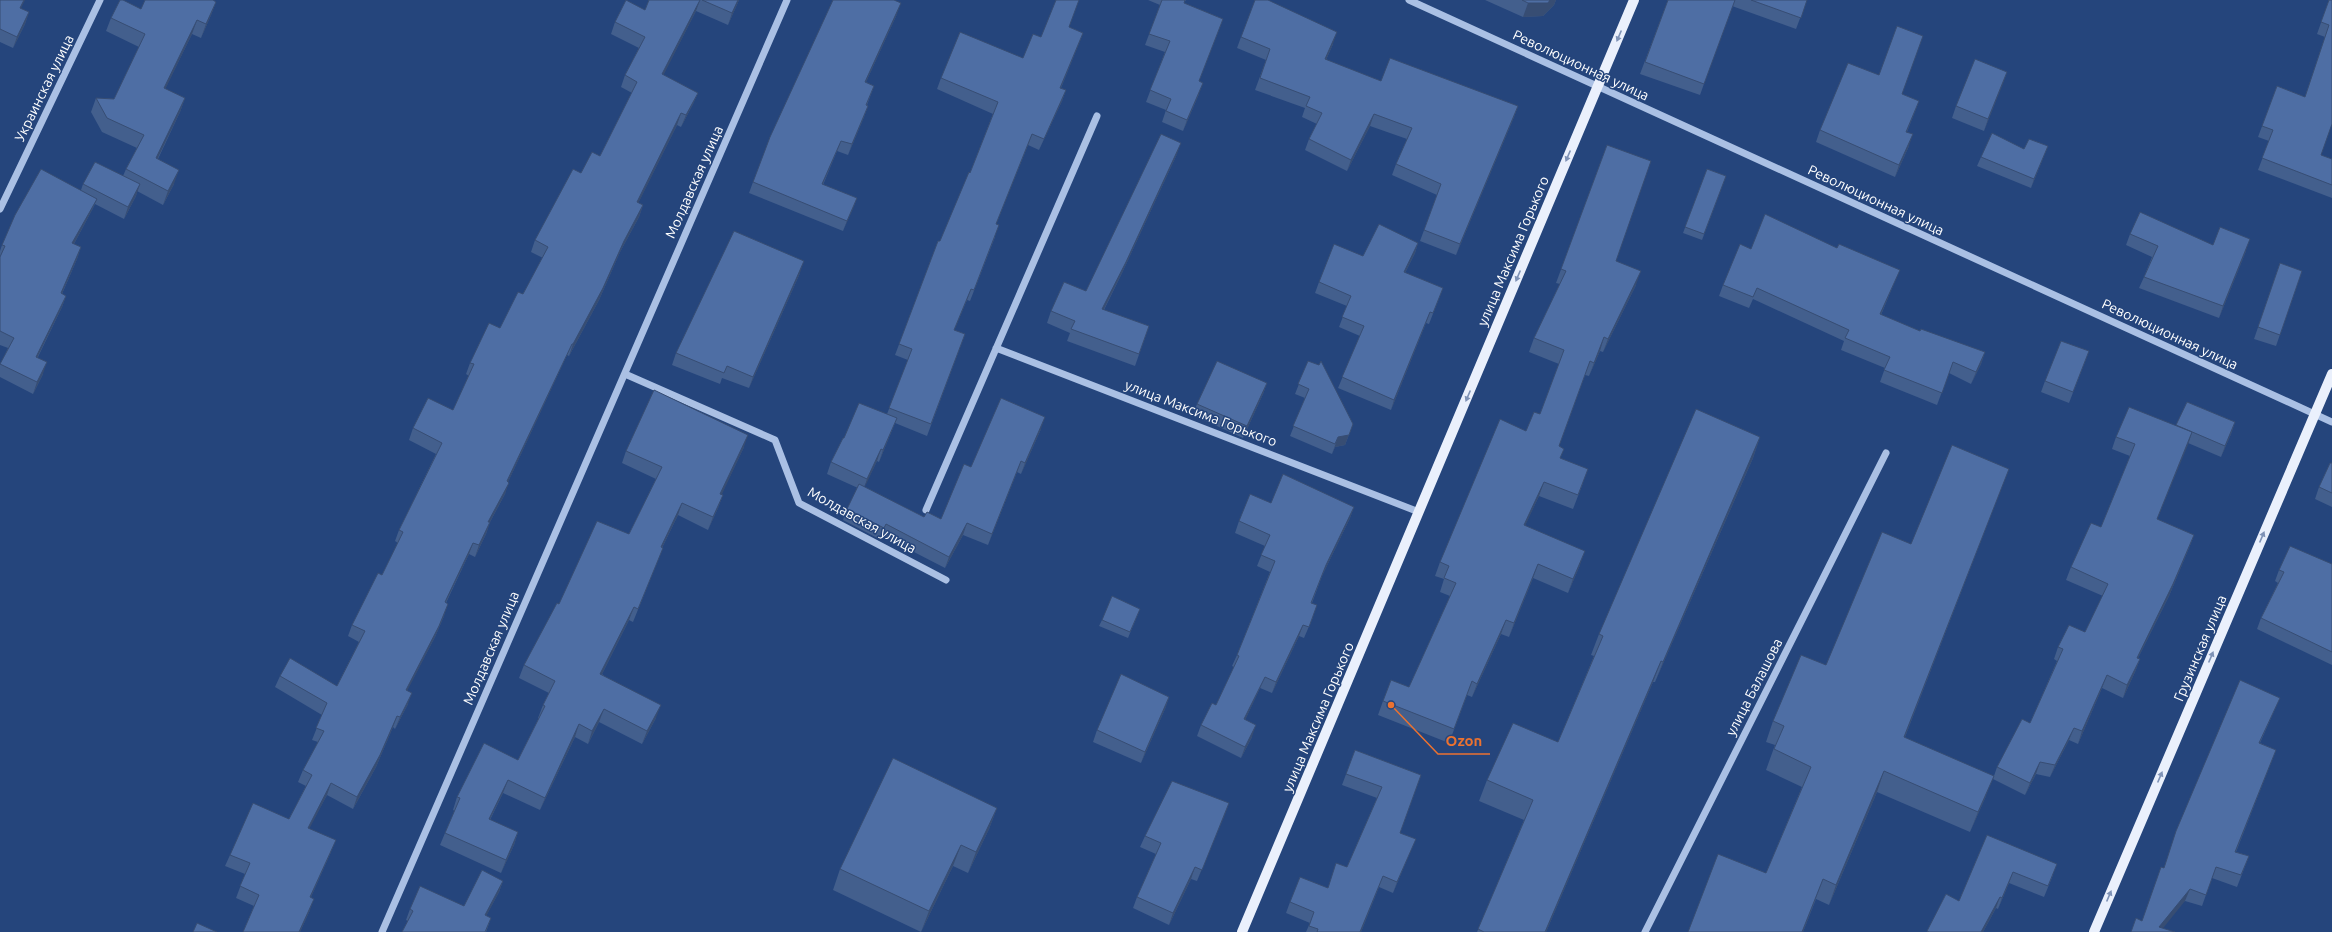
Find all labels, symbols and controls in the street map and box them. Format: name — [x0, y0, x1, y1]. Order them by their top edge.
street label: Революционная улица — [1510, 26, 1652, 104]
one-way arrow — [1615, 30, 1622, 42]
street label: Украинская улица — [11, 32, 77, 144]
street label: Молдавская улица — [662, 123, 726, 241]
one-way arrow — [1565, 150, 1571, 162]
street label: Революционная улица — [1805, 161, 1947, 239]
street label: улица Максима Горького — [1474, 174, 1552, 328]
one-way arrow — [1515, 270, 1521, 281]
street label: Революционная улица — [2099, 295, 2241, 373]
street label: улица Максима Горького — [1123, 377, 1279, 449]
one-way arrow — [1464, 390, 1470, 402]
street label: Молдавская улица — [805, 484, 919, 556]
one-way arrow — [2260, 531, 2266, 543]
street label: Молдавская улица — [460, 589, 522, 707]
street label: Грузинская улица — [2170, 592, 2230, 704]
street label: улица Балашова — [1723, 636, 1785, 738]
street label: улица Максима Горького — [1279, 640, 1357, 794]
one-way arrow — [2209, 650, 2215, 662]
callout: Ozon — [1438, 727, 1490, 754]
text: Ozon — [1446, 732, 1482, 749]
one-way arrow — [2158, 770, 2164, 782]
one-way arrow — [2107, 890, 2113, 902]

